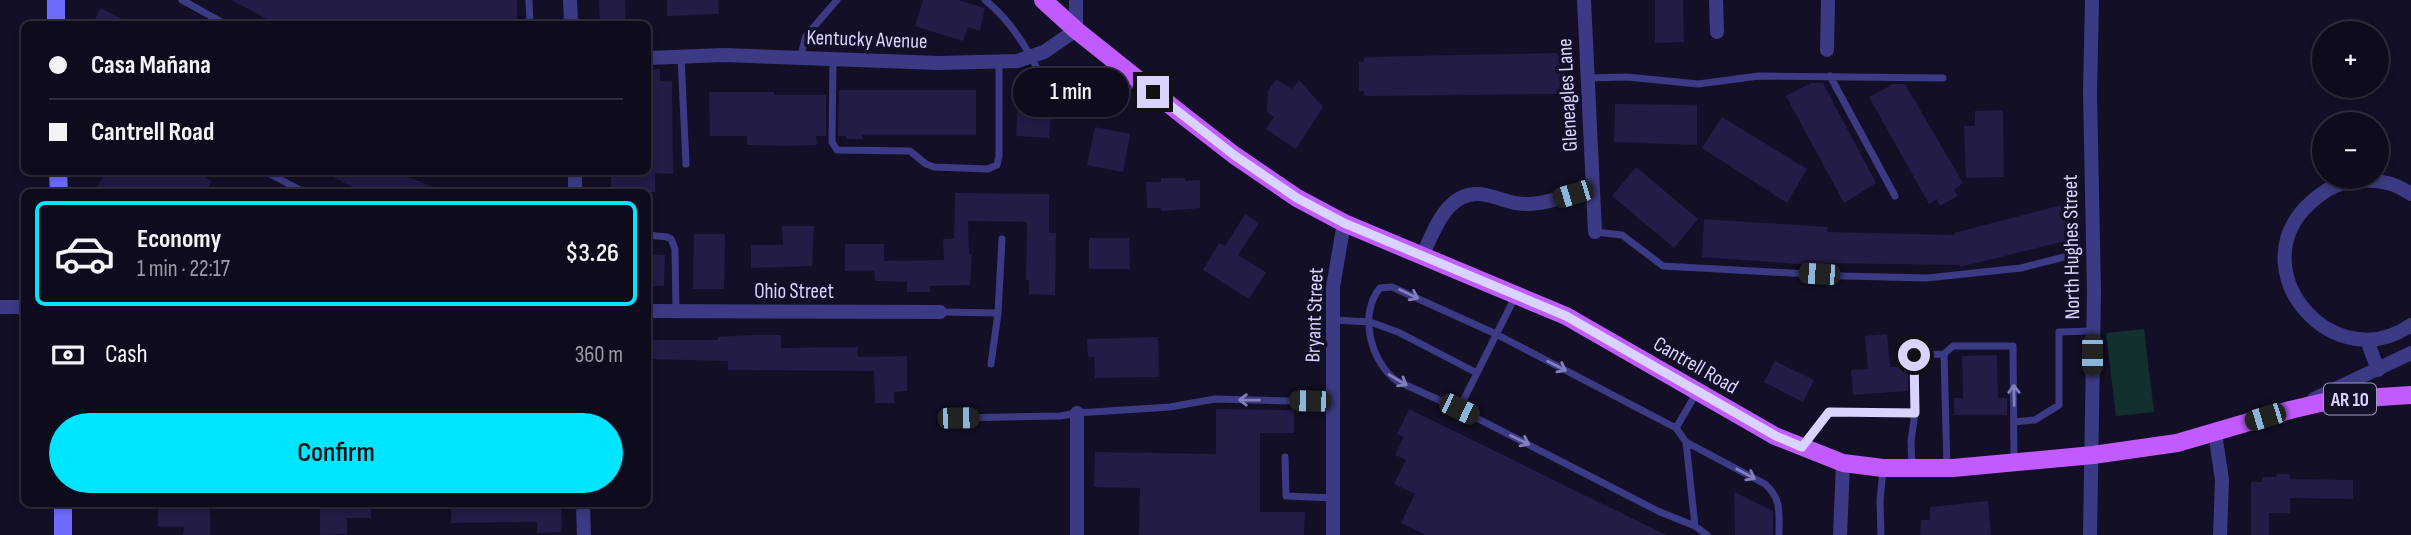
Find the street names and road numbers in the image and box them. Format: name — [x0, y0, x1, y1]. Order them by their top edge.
street label: Kentucky Avenue — [806, 25, 928, 54]
street label: Gleneagles Lane — [1552, 38, 1583, 152]
street label: North Hughes Street — [2058, 174, 2085, 320]
street label: Bryant Street — [1300, 267, 1329, 363]
street label: Ohio Street — [754, 279, 834, 304]
street label: Cantrell Road — [1649, 331, 1743, 400]
road number: AR 10 — [2324, 384, 2376, 414]

